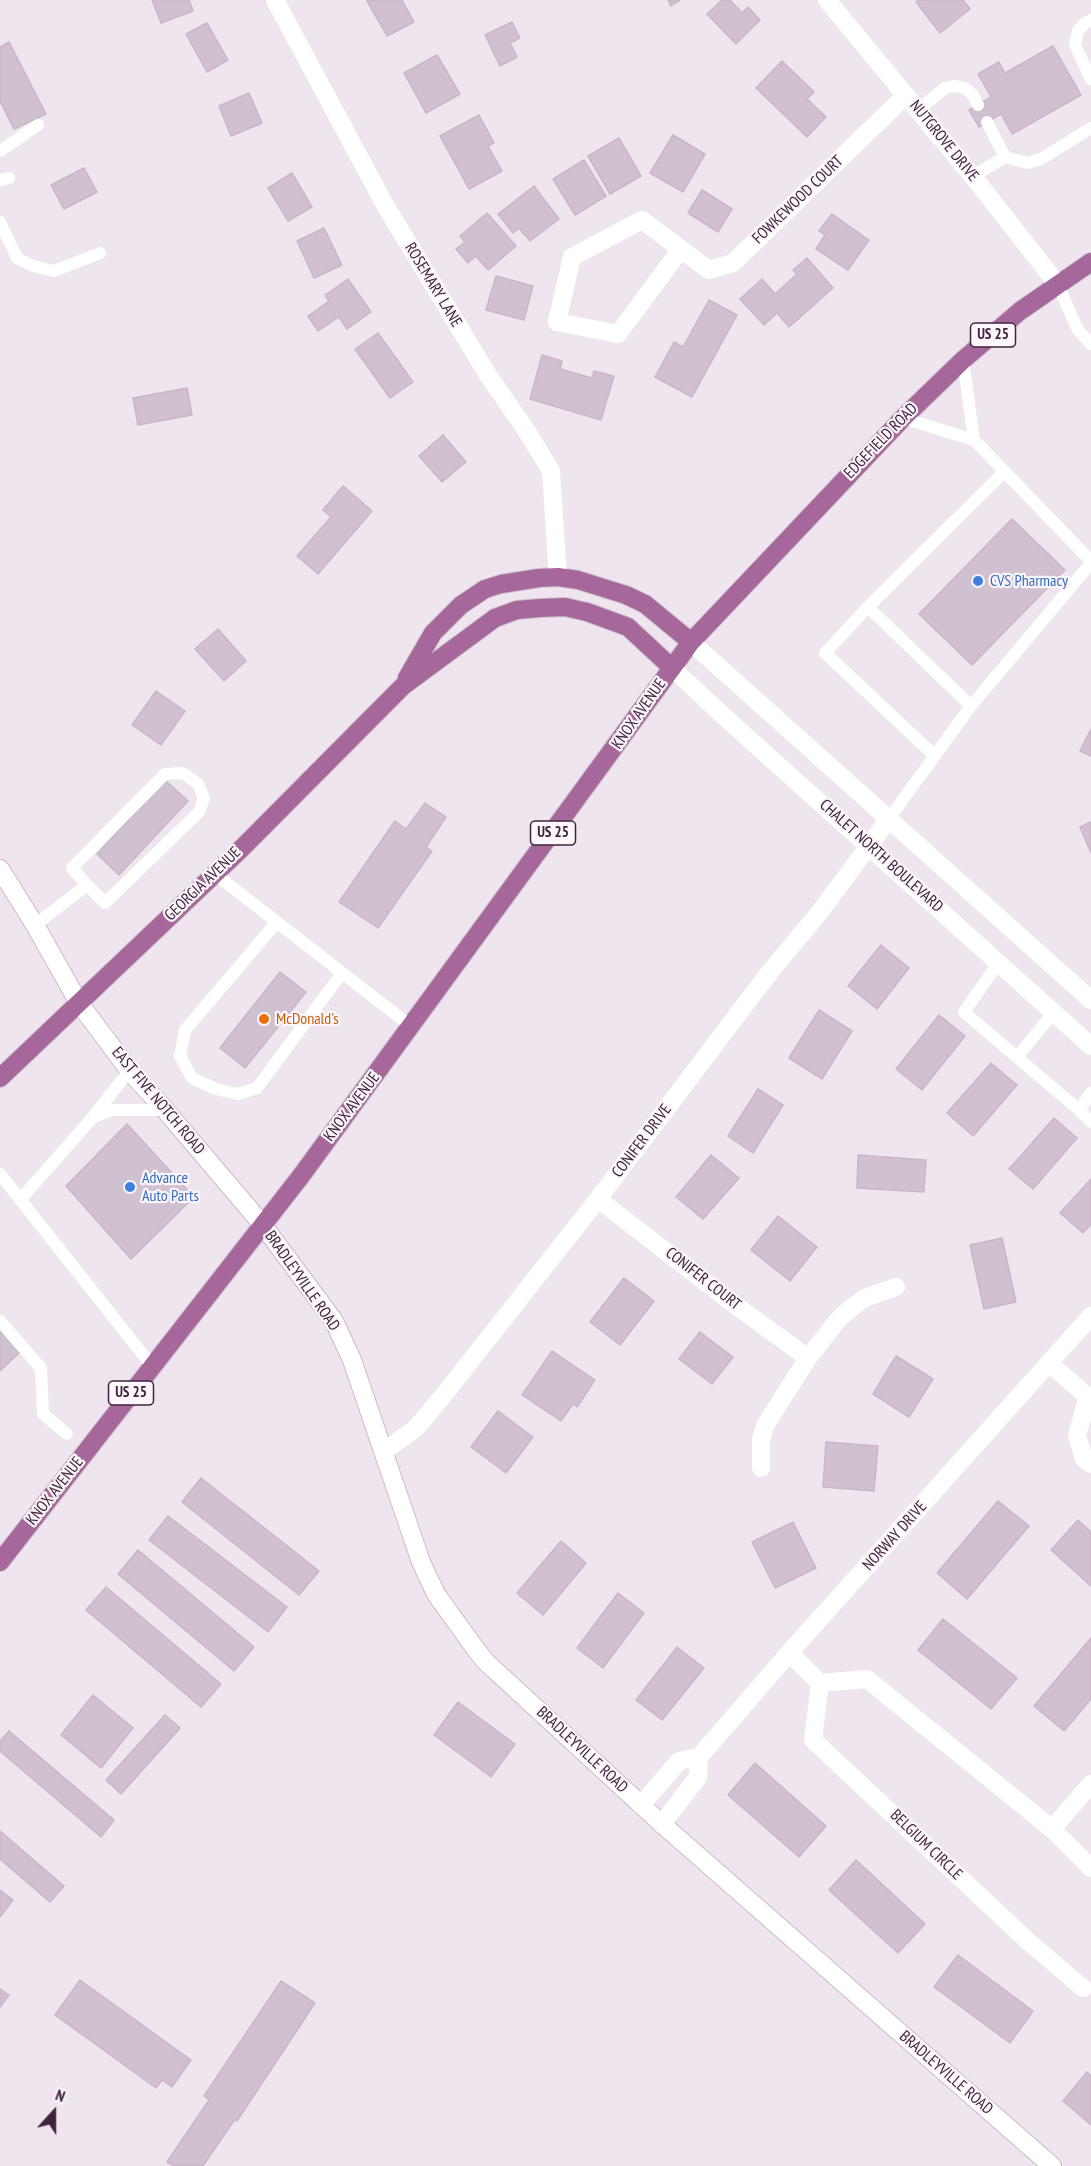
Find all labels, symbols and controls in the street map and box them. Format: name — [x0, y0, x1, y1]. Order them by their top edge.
street label: NUTGROVE DRIVE — [905, 97, 983, 185]
street label: FOWKEWOOD COURT — [749, 152, 847, 248]
street label: ROSEMARY LANE — [400, 239, 466, 331]
road number: US 25 — [970, 323, 1016, 347]
street label: EDGEFIELD ROAD — [840, 399, 922, 483]
place label: CVS Pharmacy — [990, 571, 1068, 591]
marker: CVS Pharmacy — [971, 574, 985, 588]
street label: KNOX AVENUE — [608, 675, 670, 753]
street label: CHALET NORTH BOULEVARD — [815, 795, 947, 917]
road number: US 25 — [530, 821, 576, 845]
street label: GEORGIA AVENUE — [161, 843, 245, 925]
place label: McDonald's — [276, 1009, 339, 1029]
marker: McDonald's — [257, 1012, 271, 1026]
street label: EAST FIVE NOTCH ROAD — [108, 1043, 208, 1159]
street label: KNOX AVENUE — [320, 1069, 384, 1145]
street label: CONIFER DRIVE — [608, 1101, 676, 1181]
place label: Advance Auto Parts — [142, 1168, 199, 1206]
marker: Advance Auto Parts — [123, 1180, 137, 1194]
street label: BRADLEYVILLE ROAD — [260, 1227, 344, 1335]
street label: CONIFER COURT — [661, 1243, 745, 1315]
road number: US 25 — [108, 1381, 154, 1405]
street label: KNOX AVENUE — [22, 1453, 88, 1529]
street label: NORWAY DRIVE — [859, 1498, 931, 1574]
street label: BRADLEYVILLE ROAD — [532, 1703, 632, 1797]
street label: BELGIUM CIRCLE — [886, 1806, 966, 1884]
street label: BRADLEYVILLE ROAD — [895, 2027, 997, 2119]
north arrow — [24, 2082, 84, 2142]
text: N — [53, 2084, 68, 2106]

